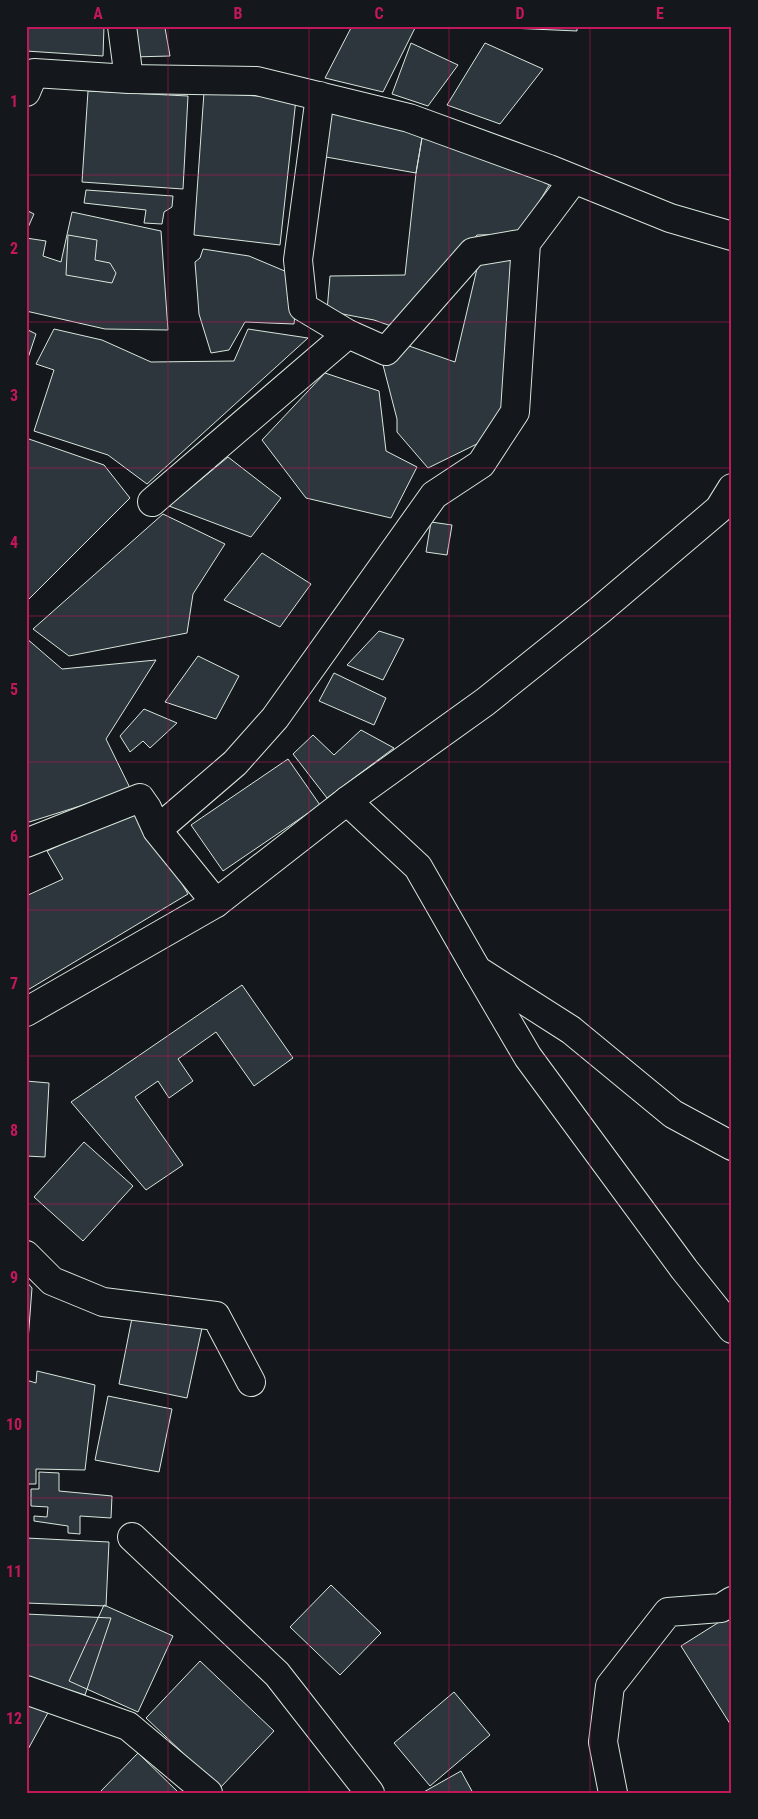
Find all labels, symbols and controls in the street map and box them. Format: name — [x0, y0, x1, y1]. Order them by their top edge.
text: A — [93, 4, 103, 23]
text: B — [234, 4, 243, 23]
text: C — [374, 4, 384, 23]
text: D — [515, 4, 525, 23]
text: E — [656, 4, 664, 23]
text: 1 — [10, 92, 18, 111]
text: 2 — [10, 239, 18, 258]
text: 3 — [10, 386, 18, 405]
text: 4 — [10, 533, 18, 552]
text: 5 — [10, 680, 18, 699]
text: 6 — [10, 827, 18, 846]
text: 7 — [10, 974, 18, 993]
text: 8 — [10, 1121, 18, 1140]
text: 9 — [10, 1268, 18, 1287]
text: 10 — [6, 1415, 22, 1434]
text: 11 — [6, 1562, 22, 1581]
text: 12 — [6, 1709, 22, 1728]

